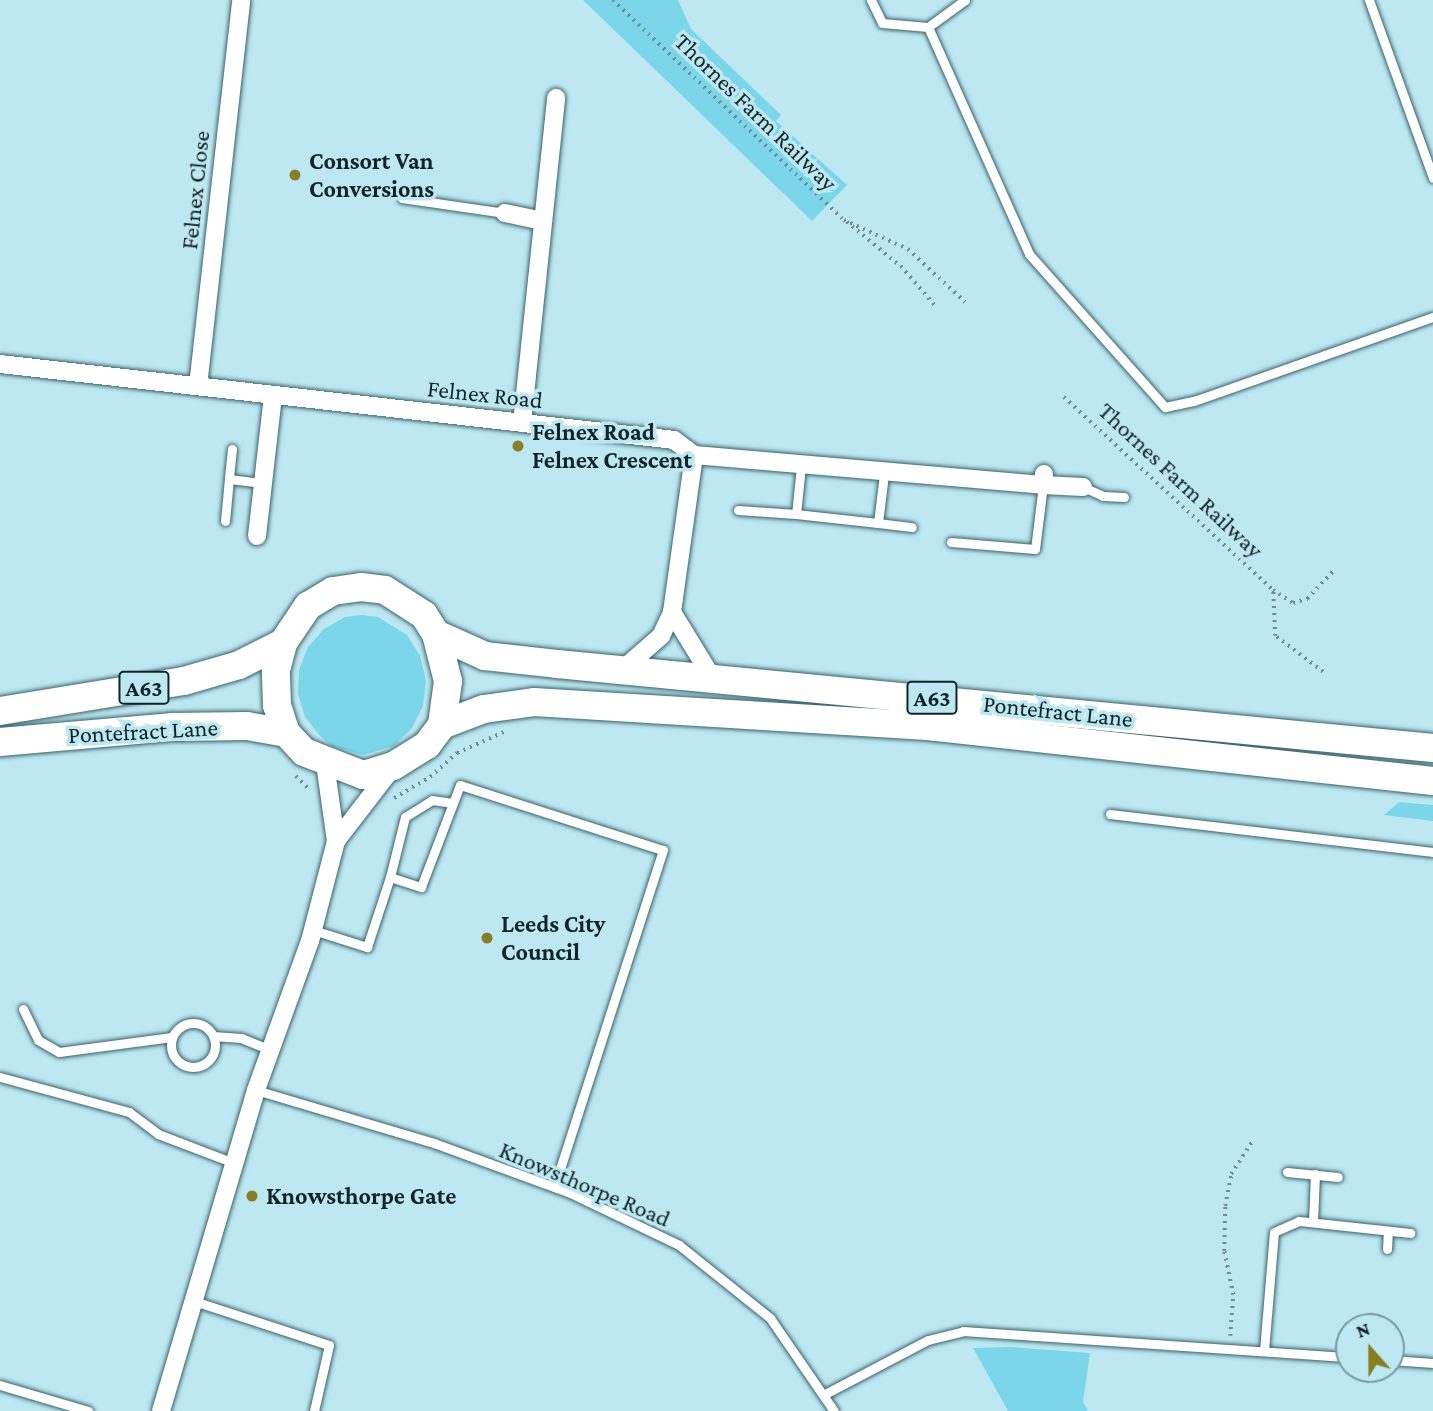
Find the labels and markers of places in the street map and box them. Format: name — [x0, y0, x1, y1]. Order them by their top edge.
place label: Consort Van Conversions — [309, 147, 434, 203]
marker: Consort Van Conversions — [287, 167, 303, 183]
place label: Felnex Road Felnex Crescent — [532, 418, 692, 474]
marker: Felnex Road Felnex Crescent — [510, 438, 526, 454]
place label: Leeds City Council — [501, 910, 605, 966]
marker: Leeds City Council — [479, 930, 495, 946]
place label: Knowsthorpe Gate — [266, 1182, 456, 1210]
marker: Knowsthorpe Gate — [244, 1188, 260, 1204]

